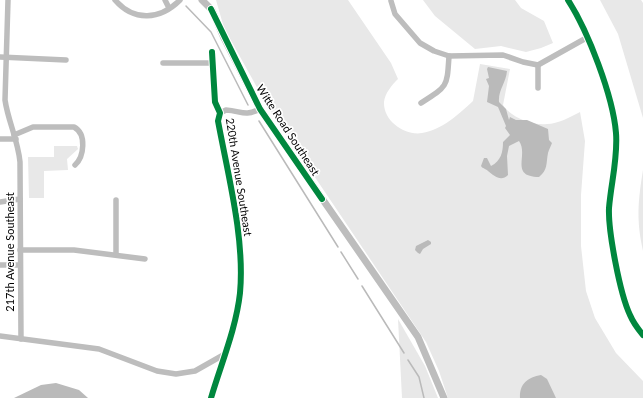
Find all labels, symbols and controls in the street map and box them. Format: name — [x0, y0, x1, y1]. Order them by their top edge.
street label: Witte Road Southeast — [254, 82, 323, 178]
street label: 220th Avenue Southeast — [224, 117, 255, 237]
street label: 217th Avenue Southeast — [3, 192, 16, 312]

